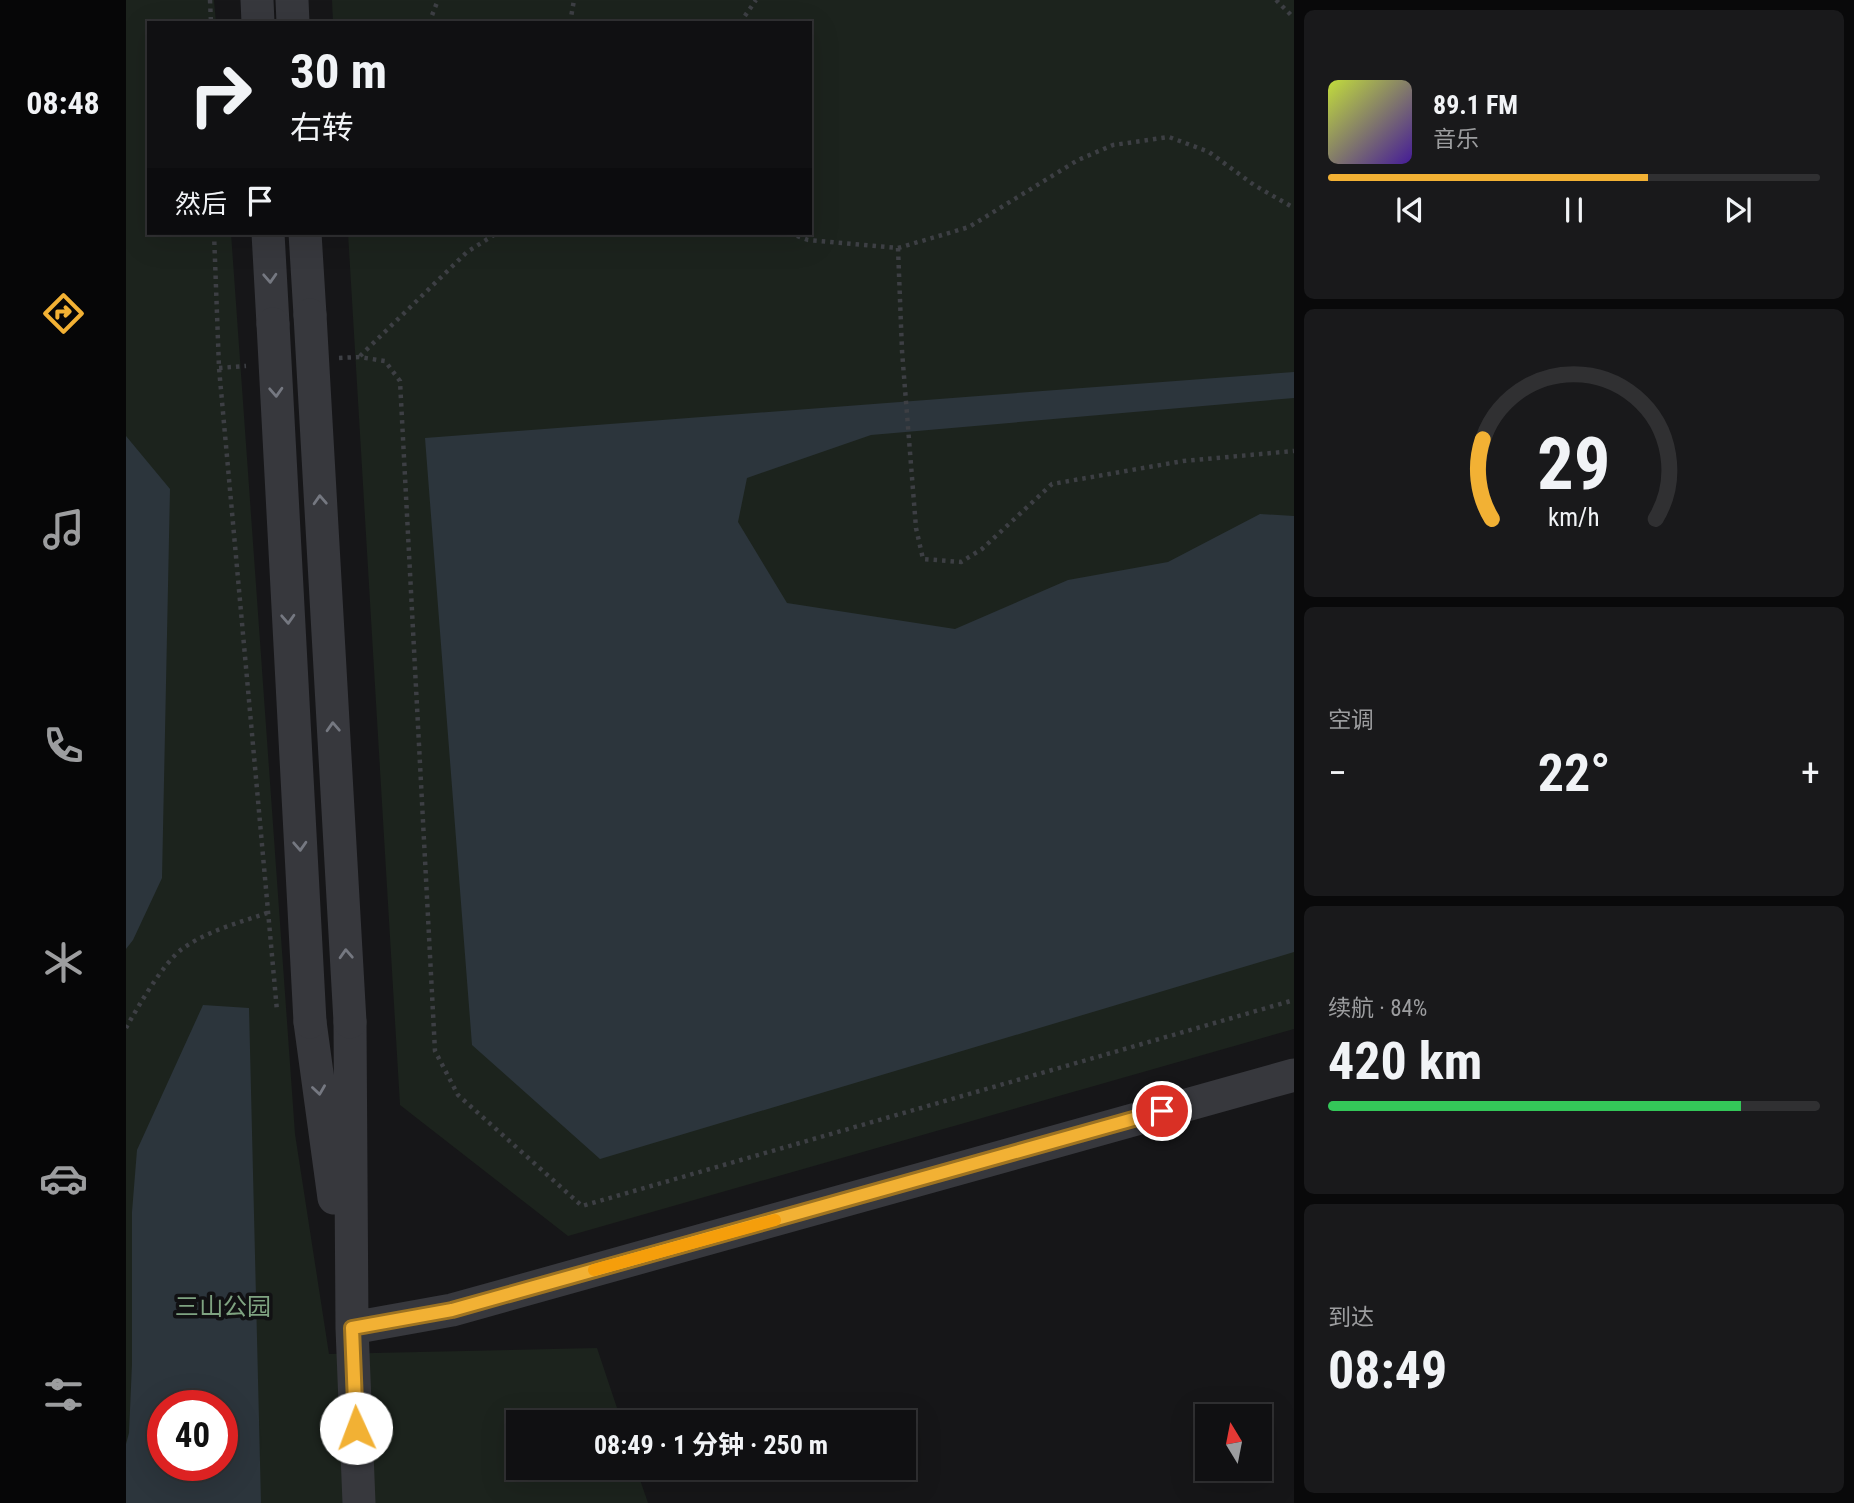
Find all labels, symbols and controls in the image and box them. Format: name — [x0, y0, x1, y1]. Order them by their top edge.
text: 30 m — [290, 43, 387, 100]
icon: right — [175, 49, 266, 140]
text: 08:48 — [26, 84, 100, 122]
text: 89.1 FM — [1433, 90, 1518, 120]
text: 右转 — [290, 109, 354, 147]
text: 音乐 — [1433, 126, 1479, 153]
icon: arrive — [241, 182, 279, 220]
text: 然后 — [175, 189, 227, 219]
icon: previous — [1391, 191, 1429, 229]
icon: pause — [1555, 191, 1593, 229]
icon: next — [1719, 191, 1757, 229]
one-way arrow — [263, 273, 278, 284]
icon: directions — [39, 289, 88, 338]
one-way arrow — [268, 387, 283, 398]
text: 29 — [1537, 421, 1611, 507]
one-way arrow — [313, 494, 328, 505]
text: km/h — [1548, 503, 1600, 532]
icon: music — [39, 505, 88, 554]
one-way arrow — [281, 614, 296, 625]
text: 空调 — [1328, 707, 1374, 734]
icon: phone — [39, 721, 88, 770]
one-way arrow — [326, 721, 341, 732]
text: 22° — [1538, 743, 1610, 804]
text: − — [1328, 751, 1347, 795]
text: + — [1801, 751, 1820, 795]
one-way arrow — [293, 841, 308, 852]
icon: climate — [39, 938, 88, 987]
one-way arrow — [339, 948, 354, 959]
text: 续航 · 84% — [1328, 995, 1427, 1022]
text: 420 km — [1328, 1031, 1482, 1092]
pin — [1132, 1081, 1192, 1141]
one-way arrow — [311, 1084, 326, 1096]
icon: arrive — [1143, 1092, 1181, 1130]
icon: car — [39, 1154, 88, 1203]
park label: 三山公园 — [175, 1293, 271, 1321]
text: 到达 — [1328, 1304, 1374, 1331]
text: 08:49 — [1328, 1340, 1447, 1401]
icon: filters — [39, 1370, 88, 1419]
speed limit sign: 40 — [147, 1390, 238, 1481]
position arrow — [319, 1391, 393, 1465]
north arrow — [1195, 1404, 1272, 1480]
map controls — [1195, 1404, 1272, 1481]
text: 08:49 · 1 分钟 · 250 m — [594, 1430, 828, 1460]

